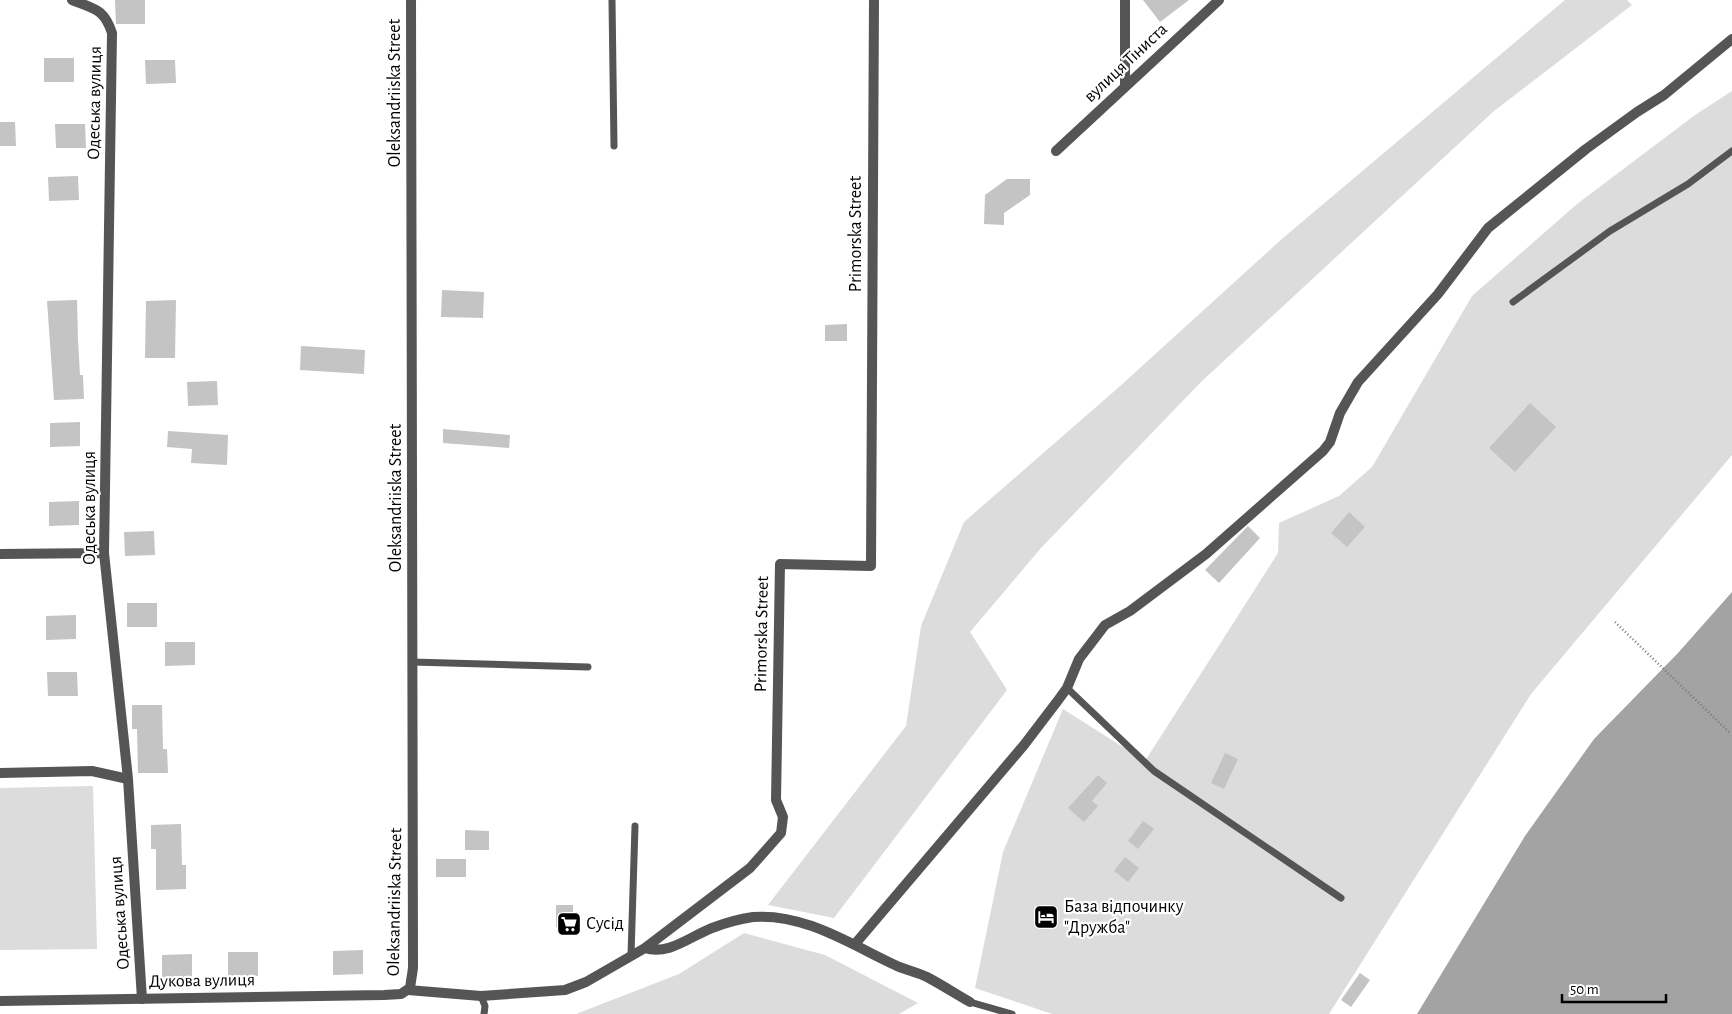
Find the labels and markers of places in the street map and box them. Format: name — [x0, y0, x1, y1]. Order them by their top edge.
place label: База відпочинку "Дружба" — [1064, 898, 1184, 937]
hotel icon: База відпочинку "Дружба" — [1033, 904, 1059, 930]
supermarket icon: Сусід — [556, 911, 582, 937]
place label: Сусід — [586, 915, 624, 933]

